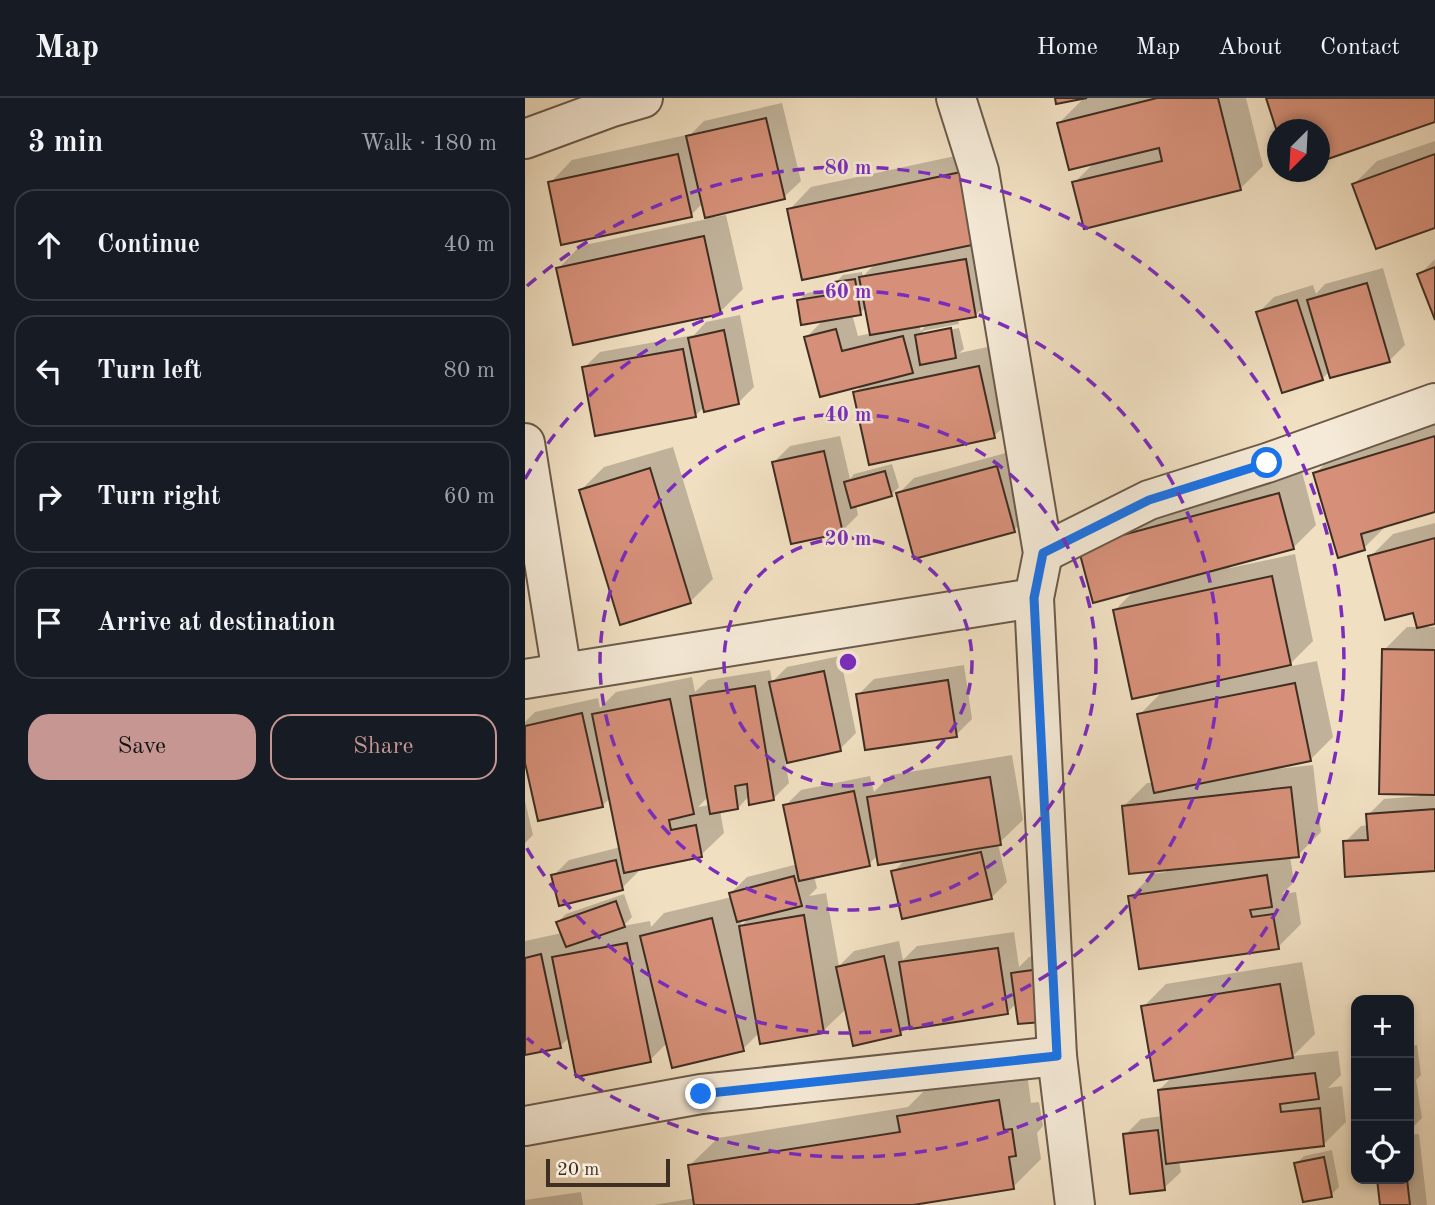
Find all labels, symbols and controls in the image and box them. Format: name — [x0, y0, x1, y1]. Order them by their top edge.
text: Map — [35, 32, 99, 65]
text: Home — [1037, 36, 1098, 60]
text: Map — [1136, 36, 1180, 60]
text: About — [1218, 36, 1282, 60]
text: Contact — [1320, 36, 1400, 60]
north arrow — [1267, 119, 1330, 182]
text: 3 min — [28, 128, 103, 158]
text: Walk · 180 m — [361, 132, 497, 155]
text: 80 m — [824, 158, 872, 179]
icon: ahead — [30, 226, 68, 264]
text: Continue — [97, 232, 200, 258]
text: 40 m — [444, 233, 495, 256]
text: 60 m — [824, 282, 872, 303]
icon: left — [30, 352, 68, 390]
text: Turn left — [97, 358, 202, 384]
text: 80 m — [444, 359, 495, 382]
text: 40 m — [824, 405, 872, 426]
route start — [1251, 447, 1282, 478]
icon: right — [30, 478, 68, 516]
text: Turn right — [97, 484, 220, 510]
text: 60 m — [444, 485, 495, 508]
text: 20 m — [824, 529, 872, 550]
icon: arrive — [30, 604, 68, 642]
text: Arrive at destination — [97, 610, 336, 636]
centre of rings — [836, 650, 860, 674]
button: Save — [28, 714, 256, 780]
button: Share — [270, 714, 497, 780]
map controls — [1351, 995, 1414, 1184]
button: + — [1351, 995, 1414, 1058]
button: − — [1351, 1058, 1414, 1121]
route end — [685, 1078, 716, 1109]
button: locate — [1351, 1121, 1414, 1184]
scale bar — [546, 1156, 670, 1188]
text: 20 m — [557, 1161, 599, 1180]

